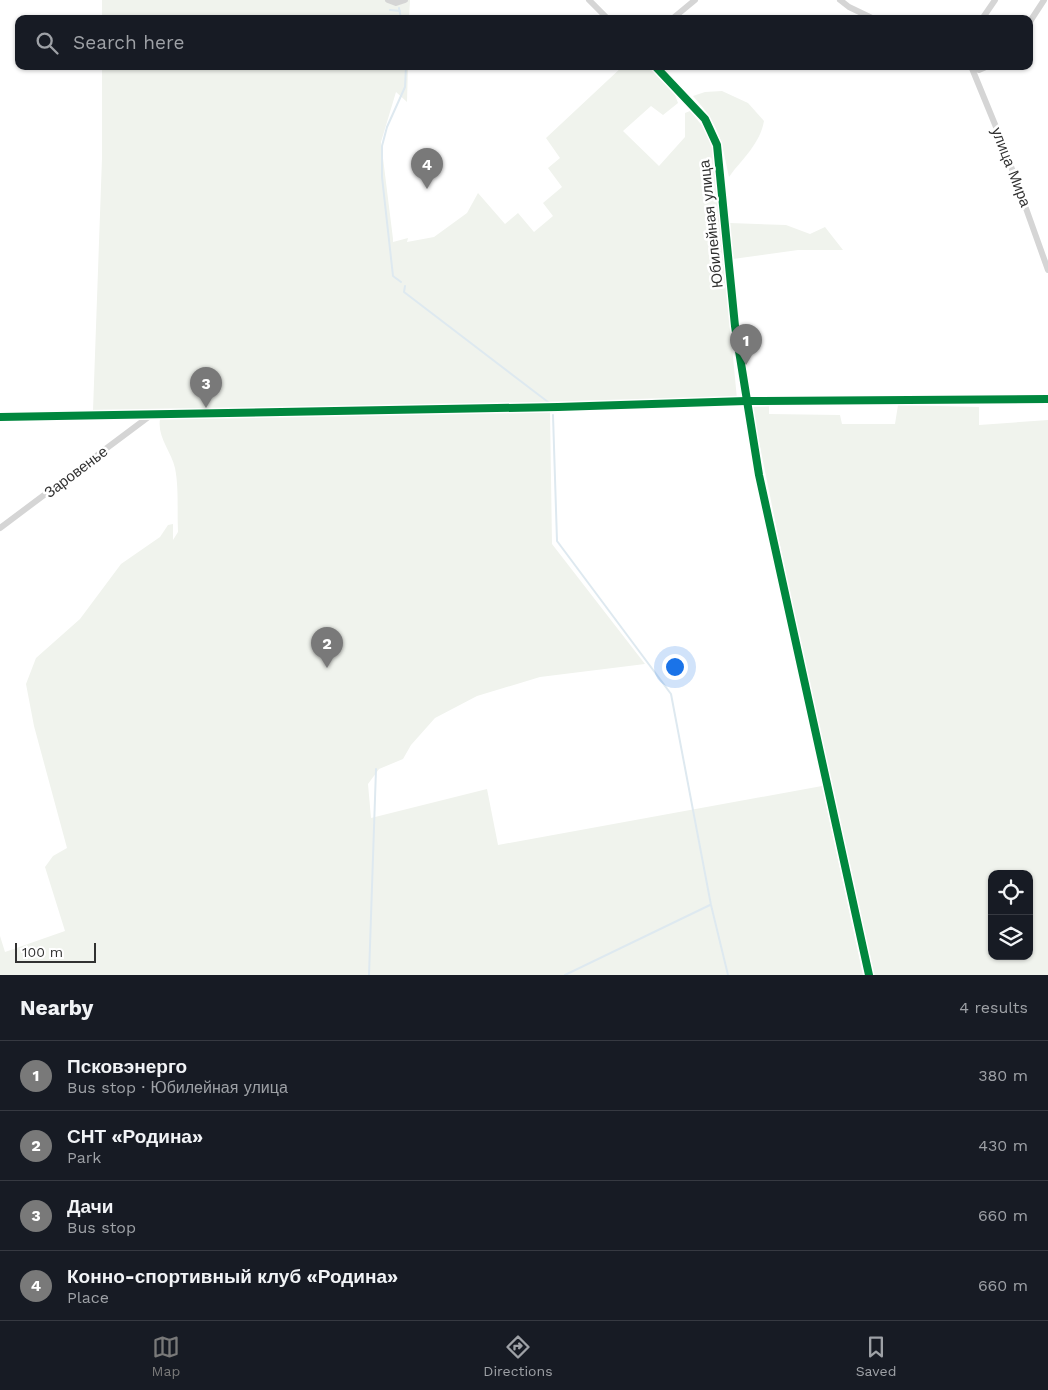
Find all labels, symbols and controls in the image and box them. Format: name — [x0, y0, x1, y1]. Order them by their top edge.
search box — [15, 15, 1033, 70]
icon: search — [33, 29, 61, 57]
text: Search here — [73, 31, 184, 54]
street label: улица Мира — [988, 125, 1035, 210]
pin: 4 — [411, 148, 443, 189]
street label: Юбилейная улица — [695, 158, 727, 289]
pin: 1 — [730, 324, 762, 365]
pin: 3 — [190, 367, 222, 408]
street label: Заровенье — [41, 442, 111, 502]
pin: 2 — [311, 627, 343, 668]
your location — [662, 654, 688, 680]
map controls — [988, 870, 1033, 960]
button: locate — [988, 870, 1033, 915]
button: layers — [988, 915, 1033, 960]
scale bar — [15, 940, 96, 963]
text: 100 m — [22, 944, 63, 960]
text: Nearby — [20, 995, 93, 1020]
text: 4 results — [959, 998, 1028, 1017]
text: Псковэнерго — [67, 1055, 187, 1078]
text: 1 — [33, 1066, 39, 1085]
text: 380 m — [978, 1066, 1028, 1085]
text: Bus stop · Юбилейная улица — [67, 1078, 288, 1097]
text: СНТ «Родина» — [67, 1125, 203, 1148]
text: 2 — [31, 1136, 41, 1155]
text: 430 m — [978, 1136, 1028, 1155]
text: Park — [67, 1148, 101, 1167]
text: Дачи — [67, 1195, 113, 1218]
text: 3 — [31, 1206, 41, 1225]
text: 660 m — [978, 1206, 1028, 1225]
text: Bus stop — [67, 1218, 136, 1237]
text: Конно-спортивный клуб «Родина» — [67, 1265, 398, 1288]
text: 4 — [31, 1276, 41, 1295]
text: 660 m — [978, 1276, 1028, 1295]
text: Place — [67, 1288, 109, 1307]
tab: Map — [152, 1333, 180, 1379]
tab: Directions — [483, 1333, 553, 1379]
tab: Saved — [856, 1333, 896, 1379]

